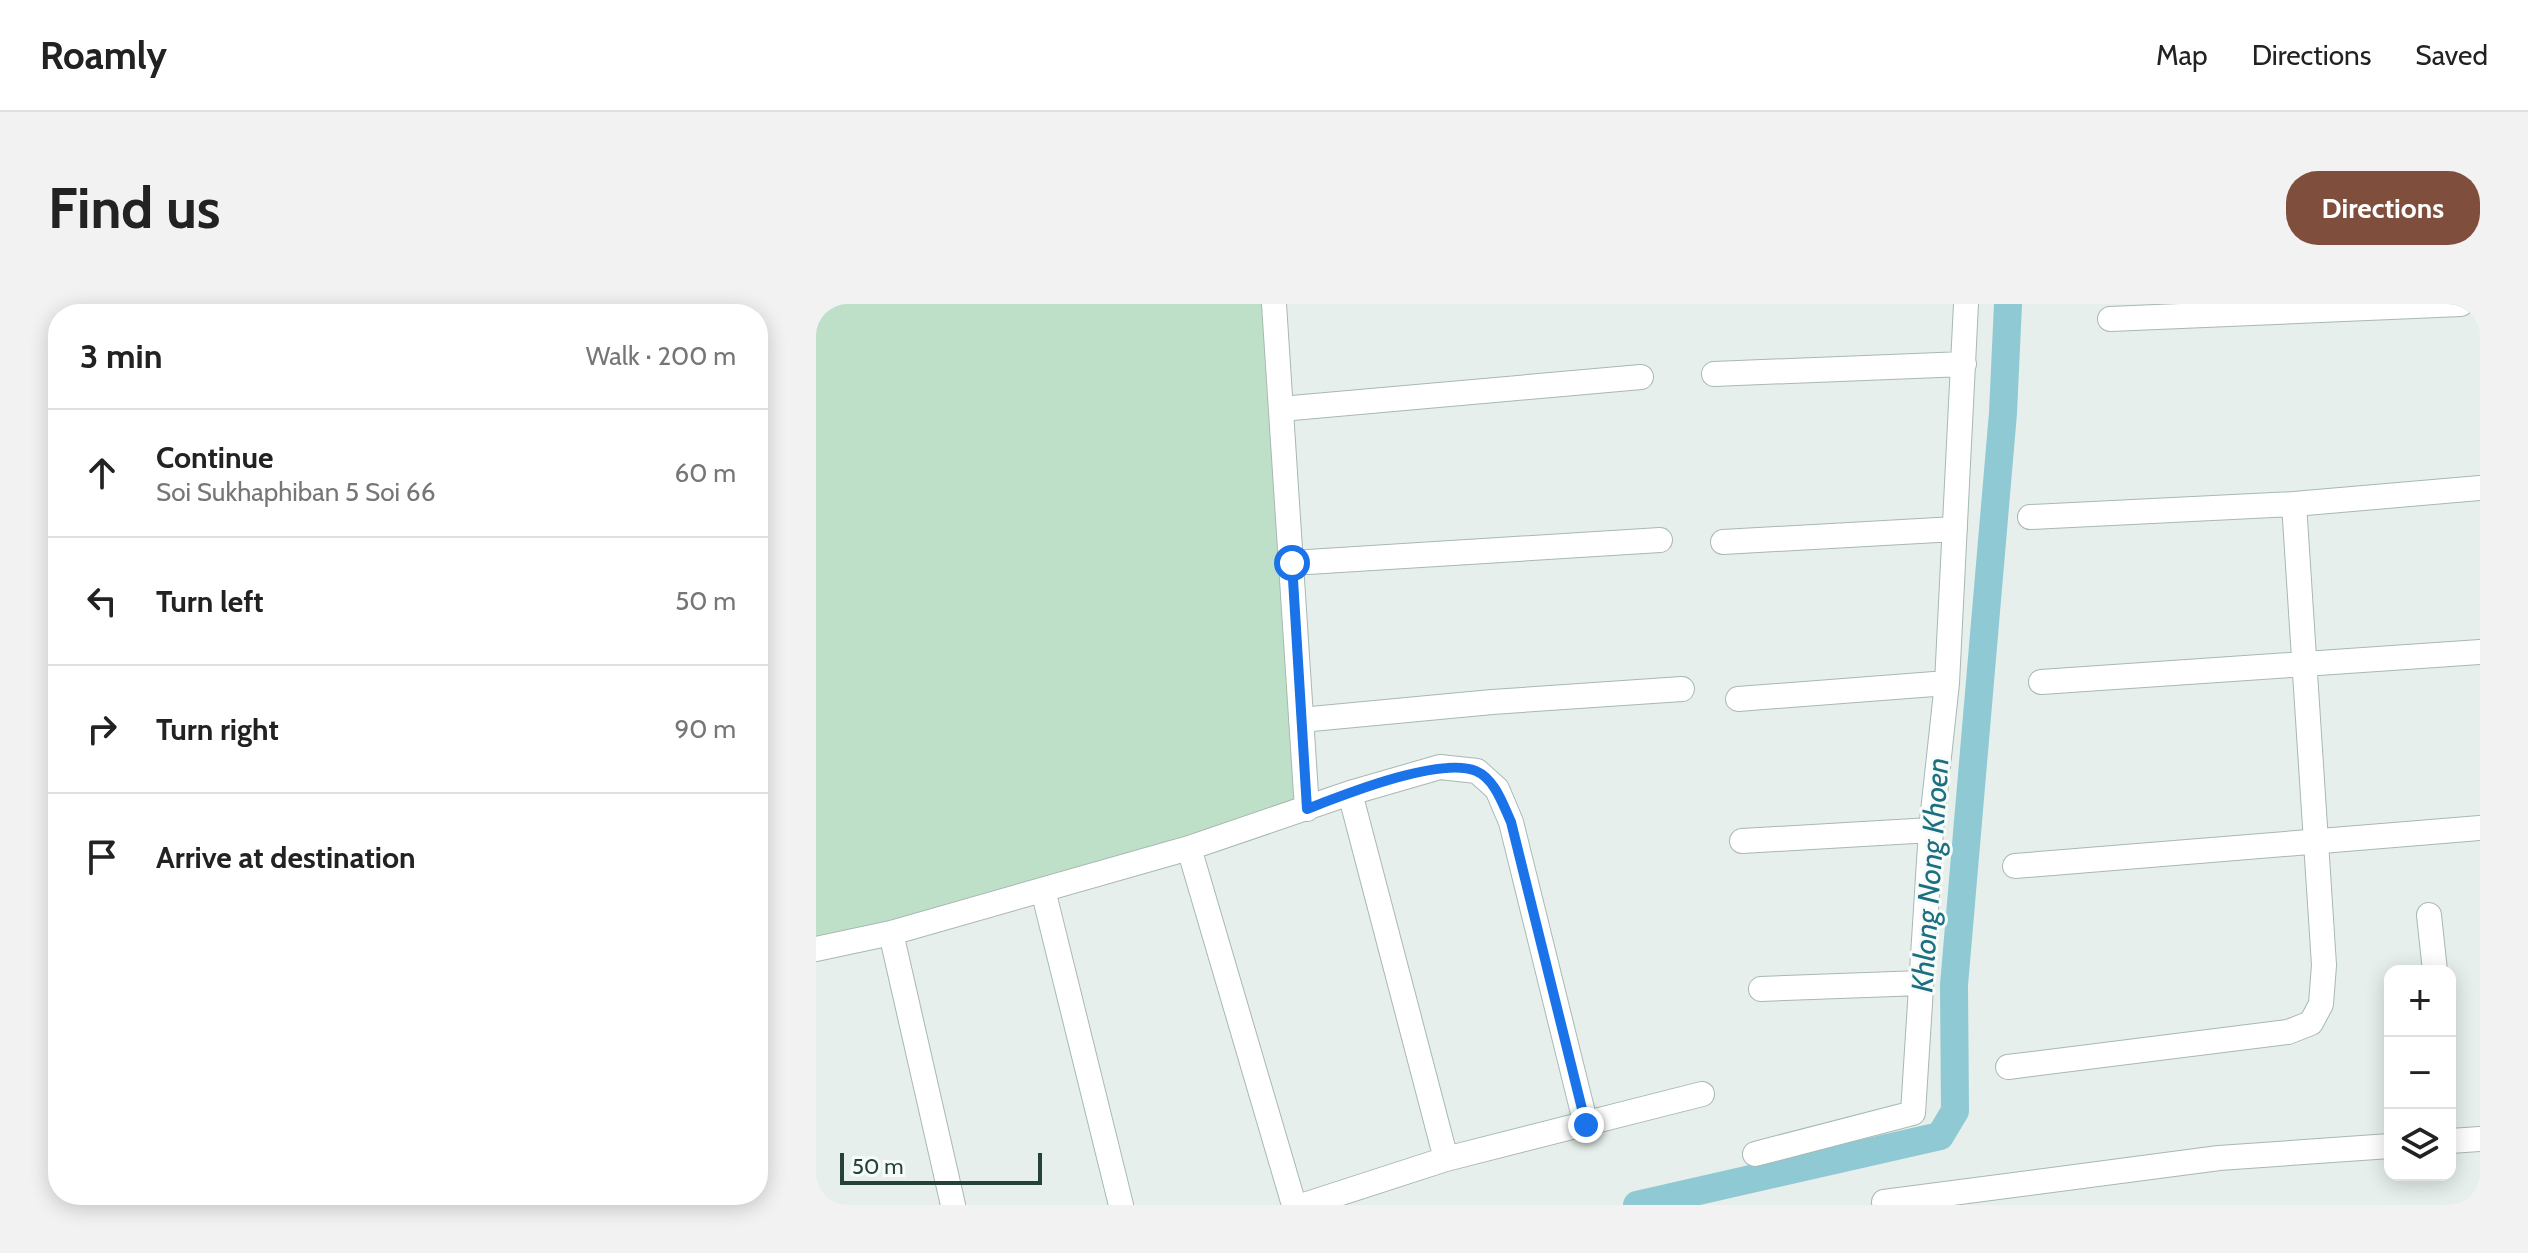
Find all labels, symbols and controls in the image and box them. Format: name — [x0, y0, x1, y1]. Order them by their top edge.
text: Roamly — [40, 32, 167, 79]
text: Map — [2156, 38, 2208, 72]
text: Directions — [2252, 38, 2371, 72]
text: Saved — [2415, 38, 2488, 72]
button: Directions — [2286, 171, 2480, 245]
text: Find us — [48, 174, 221, 242]
text: 3 min — [80, 335, 162, 377]
text: Walk · 200 m — [586, 340, 736, 372]
text: Continue — [156, 439, 273, 476]
icon: ahead — [80, 451, 124, 495]
text: 60 m — [674, 457, 736, 489]
text: Soi Sukhaphiban 5 Soi 66 — [156, 476, 435, 508]
route start — [1274, 545, 1310, 581]
icon: left — [80, 579, 124, 623]
text: Turn left — [156, 583, 264, 620]
text: 50 m — [675, 585, 736, 617]
icon: right — [80, 707, 124, 751]
text: Turn right — [156, 711, 279, 748]
text: 90 m — [674, 713, 736, 745]
water label: Khlong Nong Khoen — [1903, 756, 1957, 994]
icon: arrive — [80, 835, 124, 879]
text: Arrive at destination — [156, 839, 416, 876]
map controls — [2384, 965, 2456, 1181]
button: + — [2384, 965, 2456, 1037]
button: − — [2384, 1037, 2456, 1109]
route end — [1568, 1107, 1604, 1143]
button: layers — [2384, 1109, 2456, 1181]
scale bar — [840, 1149, 1042, 1185]
text: 50 m — [852, 1153, 904, 1180]

